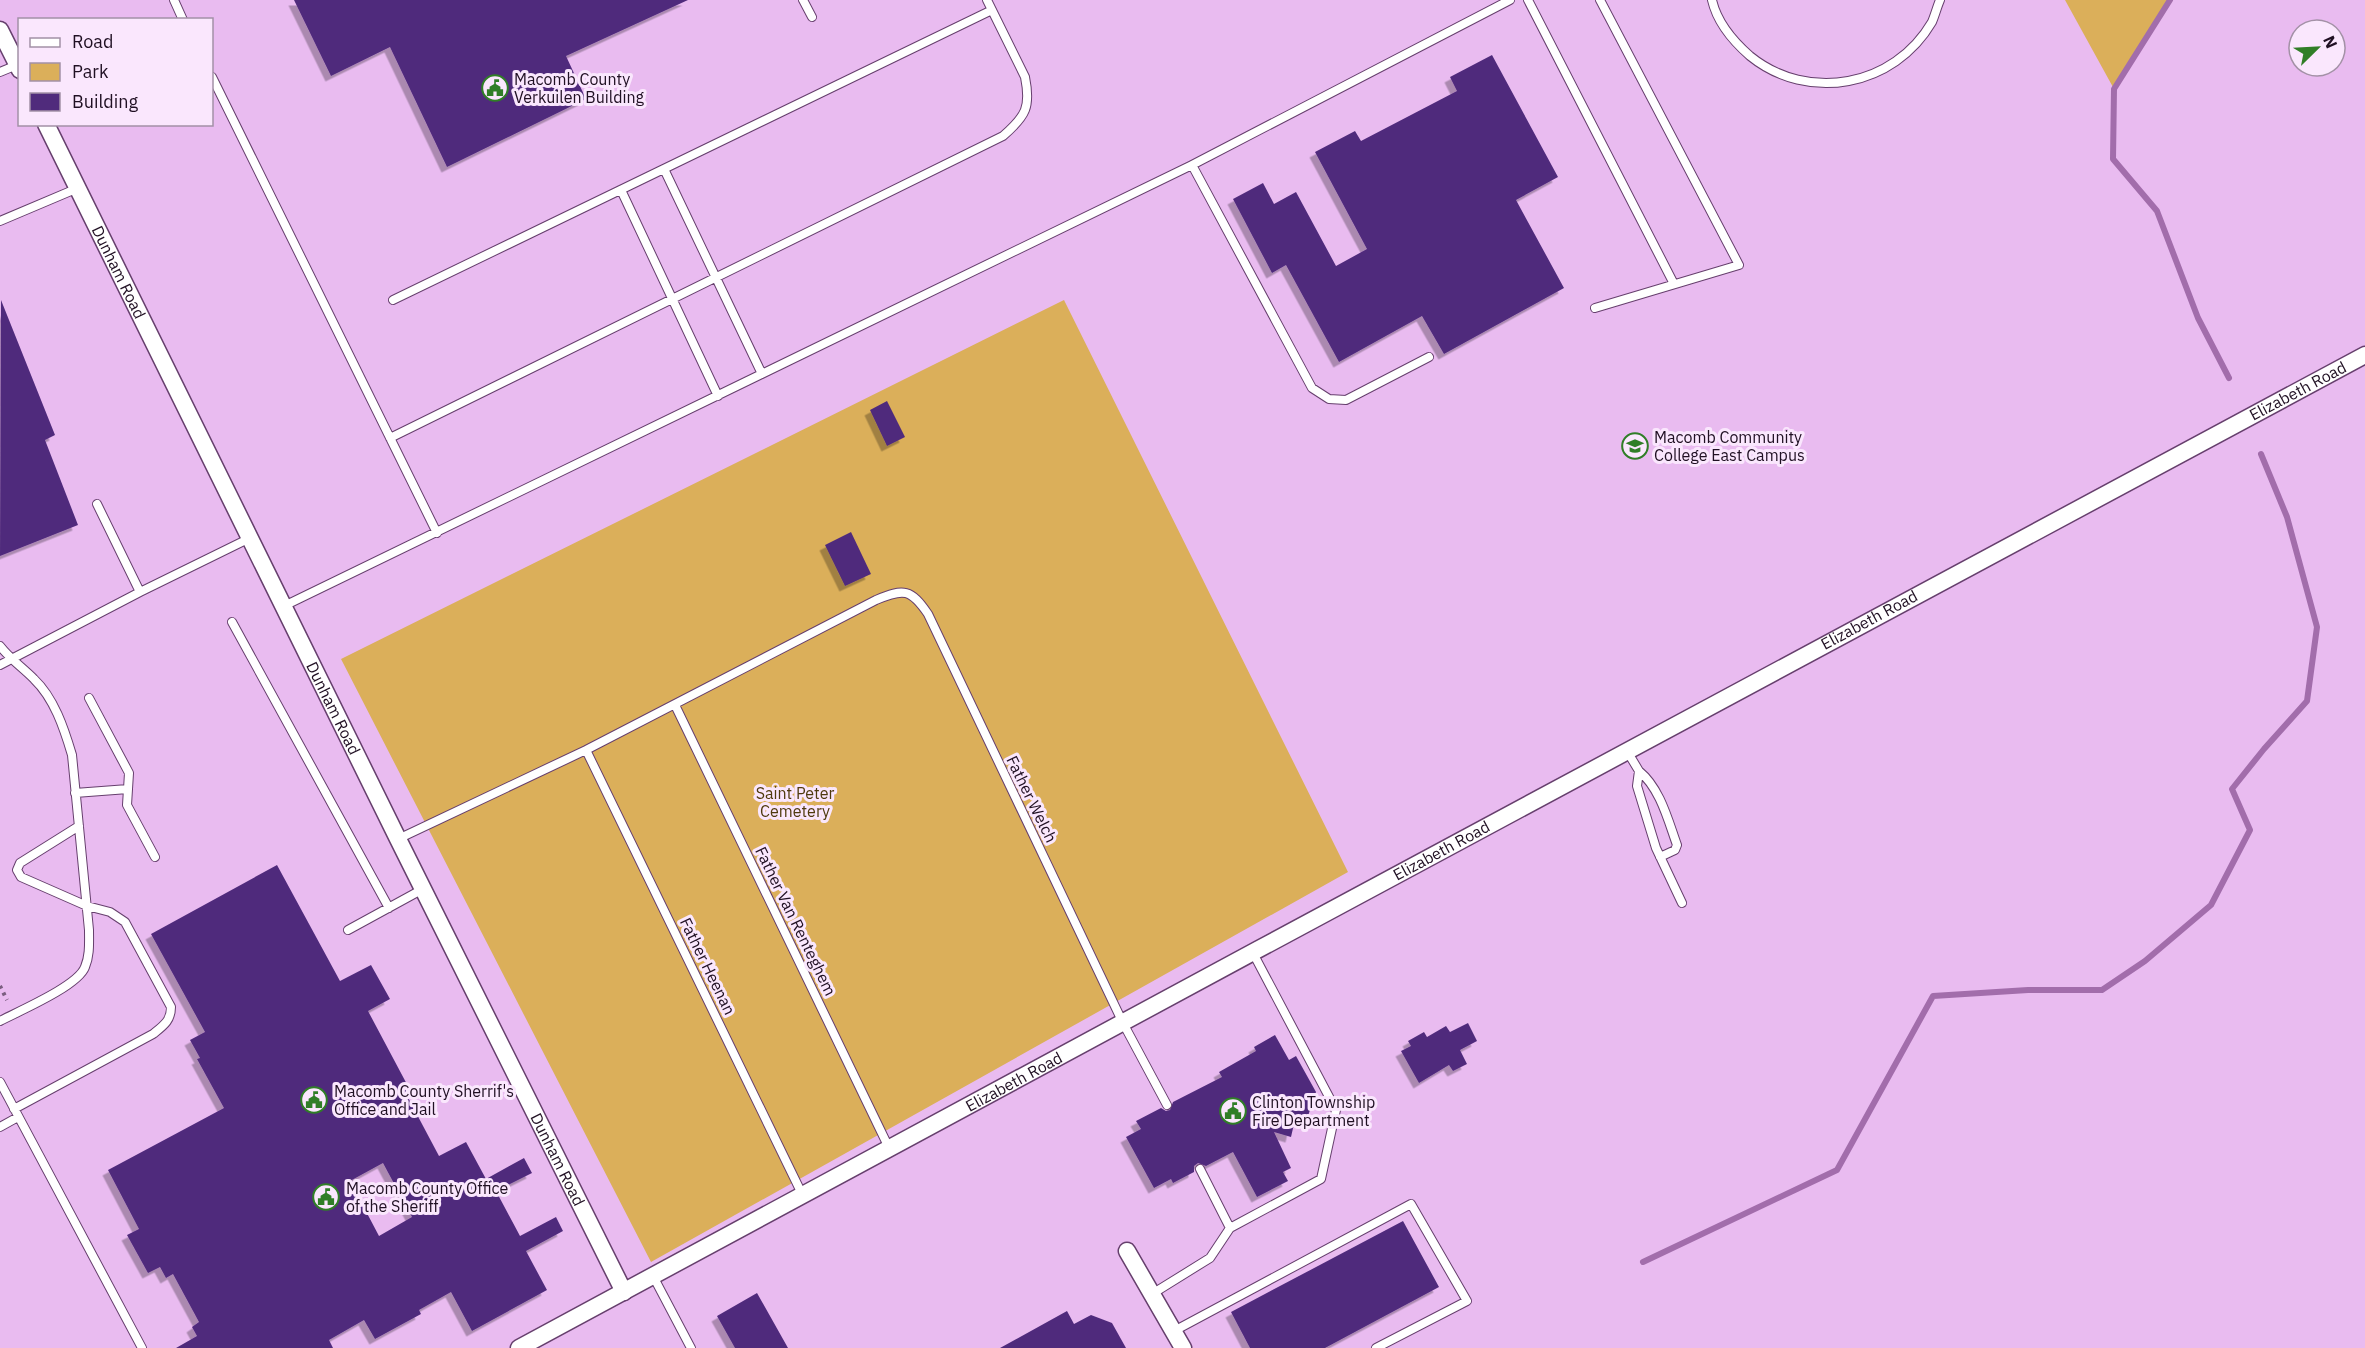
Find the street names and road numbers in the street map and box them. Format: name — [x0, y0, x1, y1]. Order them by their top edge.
street label: Dunham Road — [88, 222, 150, 322]
street label: Elizabeth Road — [2246, 357, 2350, 425]
street label: Elizabeth Road — [1817, 586, 1921, 654]
street label: Dunham Road — [302, 658, 365, 758]
street label: Father Welch — [1002, 752, 1062, 846]
street label: Elizabeth Road — [1389, 816, 1493, 885]
street label: Father Van Renteghem — [751, 843, 841, 999]
street label: Father Heenan — [676, 914, 740, 1018]
street label: Elizabeth Road — [962, 1047, 1066, 1116]
street label: Dunham Road — [526, 1110, 589, 1209]

